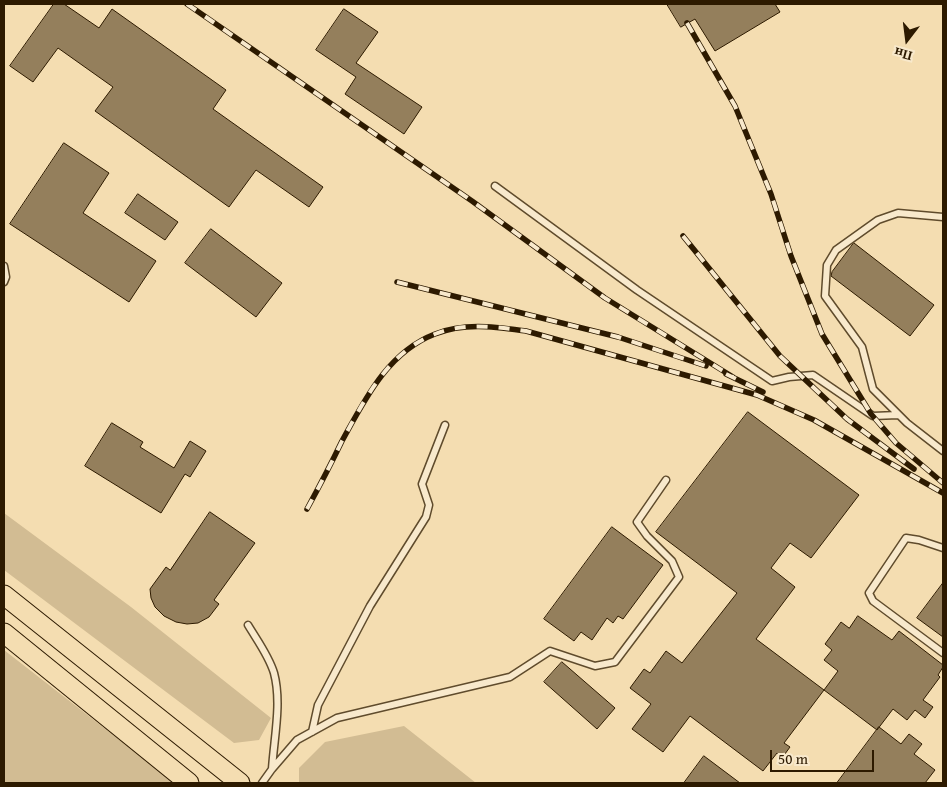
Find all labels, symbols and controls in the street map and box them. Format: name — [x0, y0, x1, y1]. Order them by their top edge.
north arrow — [882, 15, 932, 65]
text: Пн — [892, 43, 914, 66]
scale bar — [772, 740, 876, 772]
text: 50 m — [778, 748, 808, 769]

